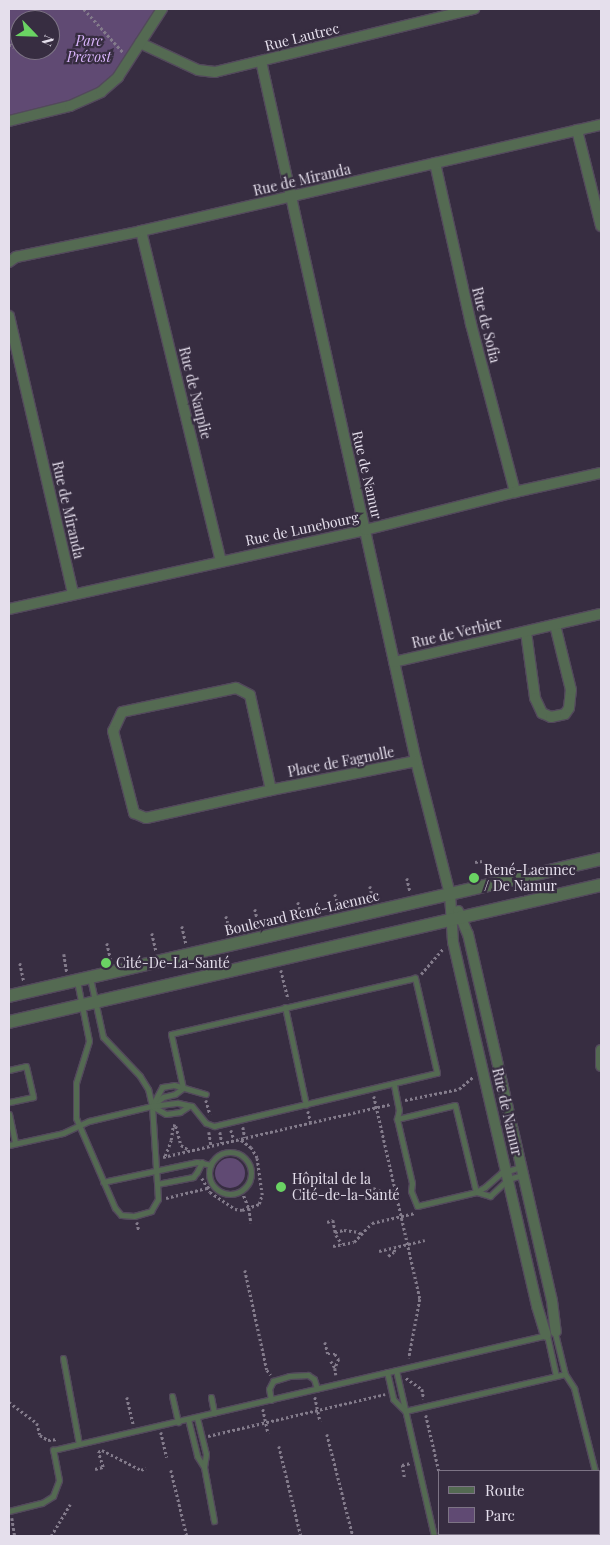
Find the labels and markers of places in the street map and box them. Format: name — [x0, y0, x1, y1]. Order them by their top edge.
place label: René-Laennec / De Namur — [484, 862, 575, 894]
marker: René-Laennec / De Namur — [468, 872, 480, 884]
place label: Cité-De-La-Santé — [116, 955, 230, 971]
marker: Cité-De-La-Santé — [100, 957, 112, 969]
place label: Hôpital de la Cité-de-la-Santé — [292, 1171, 400, 1204]
marker: Hôpital de la Cité-de-la-Santé — [274, 1180, 288, 1194]

